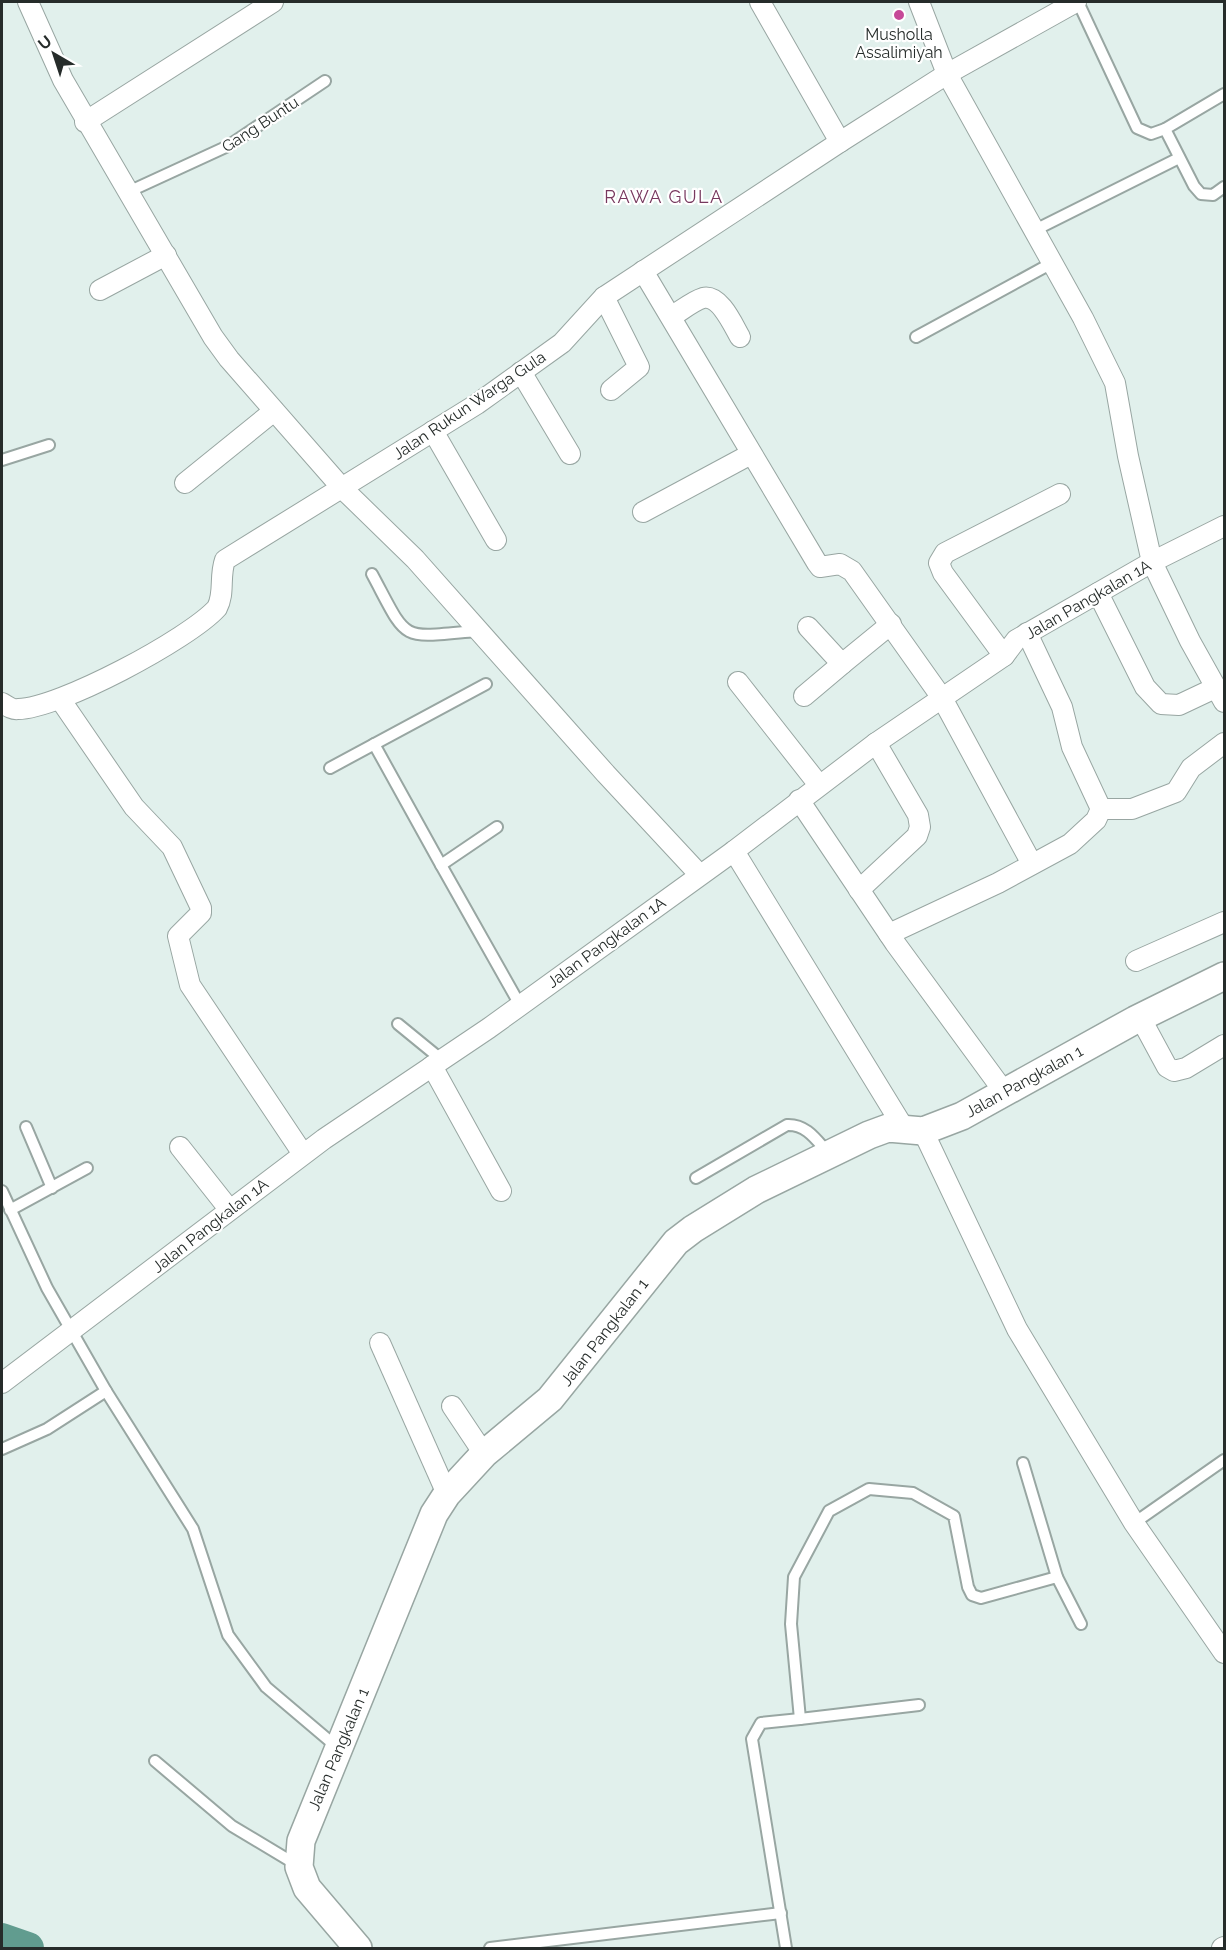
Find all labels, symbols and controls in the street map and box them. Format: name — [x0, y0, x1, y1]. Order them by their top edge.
marker: Musholla Assalimiyah — [892, 8, 906, 22]
north arrow — [24, 24, 84, 84]
place label: Musholla Assalimiyah — [855, 25, 943, 62]
text: U — [34, 32, 56, 54]
street label: Gang Buntu — [218, 93, 302, 156]
district label: RAWA GULA — [604, 186, 724, 207]
street label: Jalan Rukun Warga Gula — [389, 347, 549, 464]
street label: Jalan Pangkalan 1A — [1022, 556, 1155, 643]
street label: Jalan Pangkalan 1A — [543, 893, 669, 992]
street label: Jalan Pangkalan 1 — [962, 1041, 1086, 1122]
street label: Jalan Pangkalan 1A — [149, 1174, 272, 1277]
street label: Jalan Pangkalan 1 — [557, 1275, 652, 1390]
street label: Jalan Pangkalan 1 — [304, 1685, 373, 1813]

